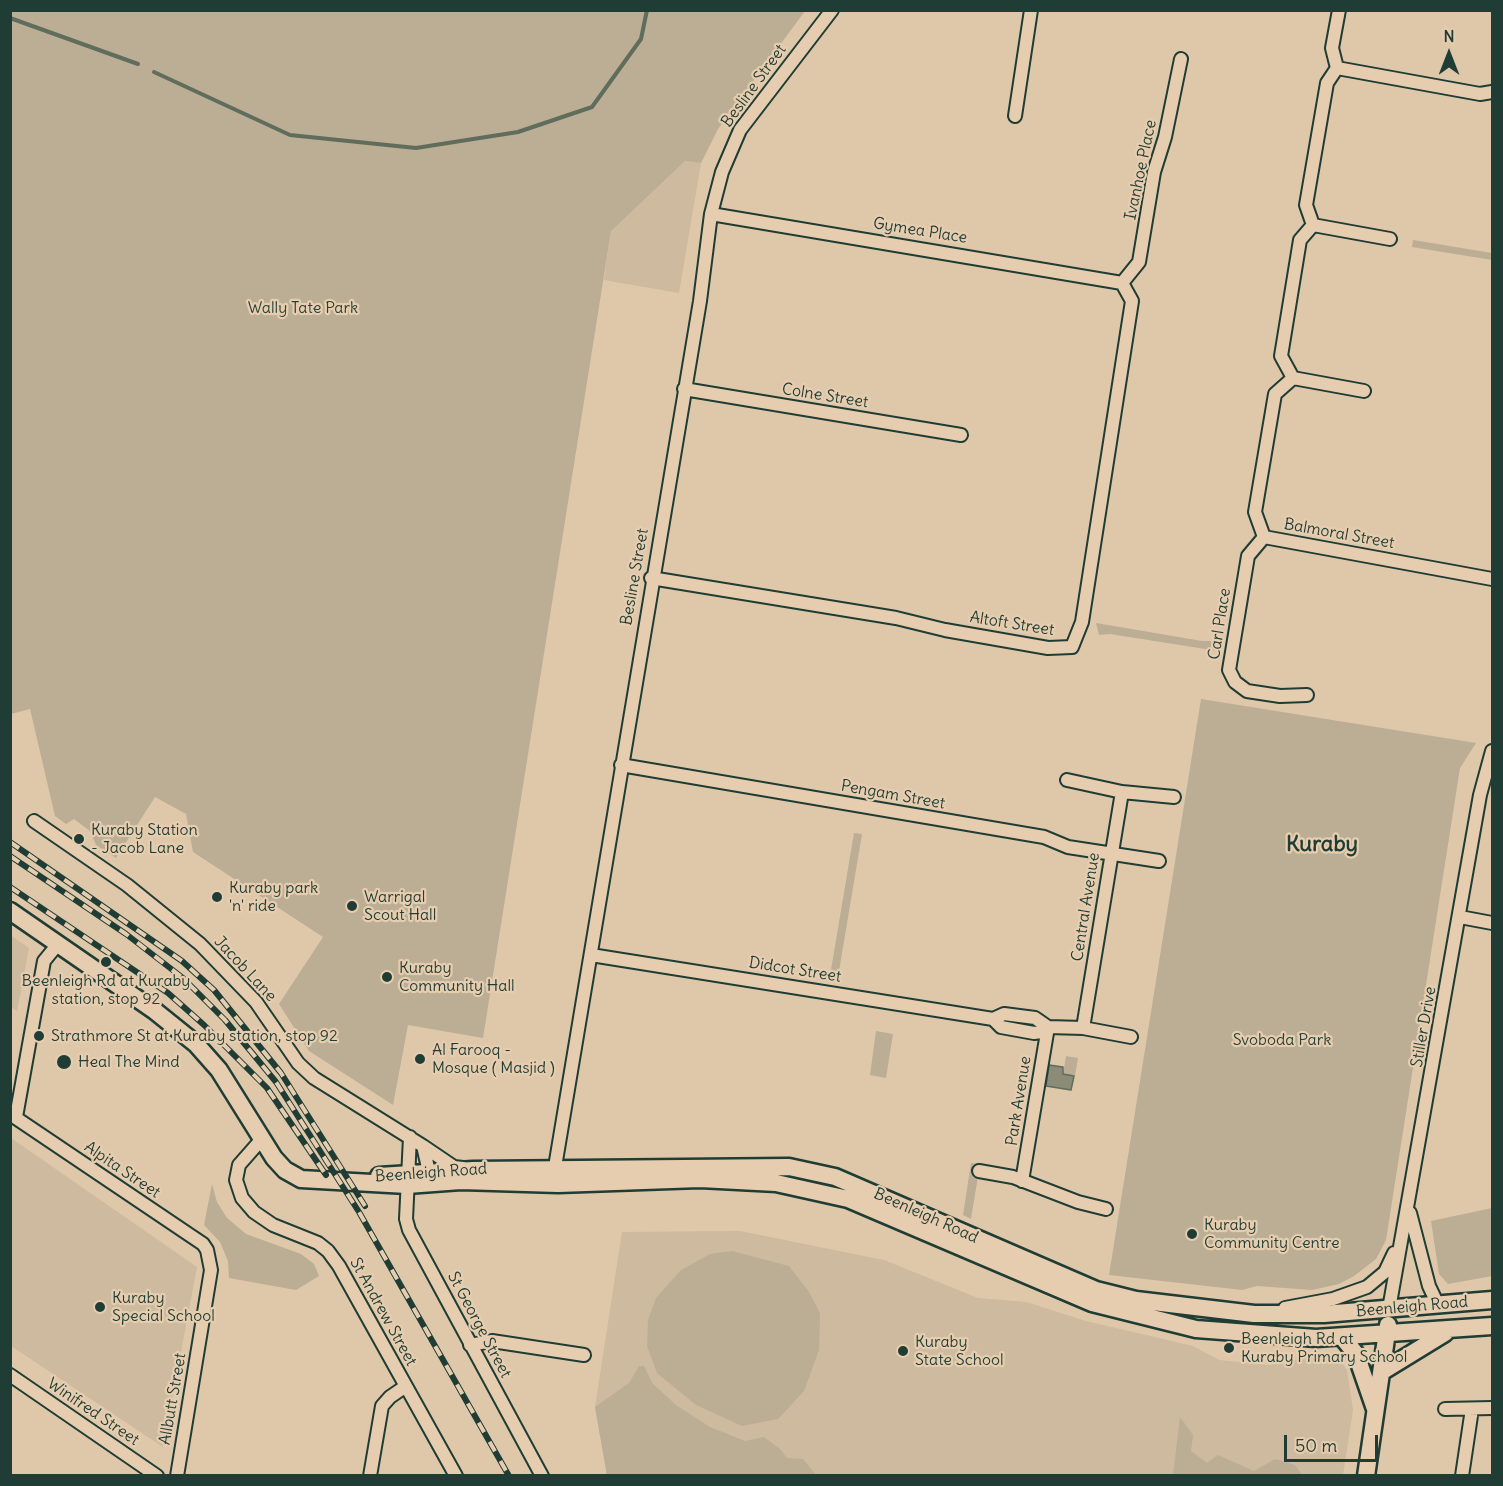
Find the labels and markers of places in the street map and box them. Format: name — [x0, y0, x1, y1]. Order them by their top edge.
place label: Kuraby Station - Jacob Lane — [91, 820, 198, 858]
marker: Kuraby Station - Jacob Lane — [72, 832, 86, 846]
place label: Kuraby park 'n' ride — [229, 878, 318, 916]
place label: Warrigal Scout Hall — [364, 887, 436, 925]
marker: Kuraby park 'n' ride — [210, 890, 224, 904]
marker: Warrigal Scout Hall — [345, 899, 359, 913]
marker: Beenleigh Rd at Kuraby station, stop 92 — [99, 955, 113, 969]
place label: Kuraby Community Hall — [399, 958, 515, 996]
marker: Kuraby Community Hall — [380, 970, 394, 984]
place label: Beenleigh Rd at Kuraby station, stop 92 — [22, 971, 190, 1009]
place label: Strathmore St at Kuraby station, stop 92 — [51, 1026, 338, 1046]
marker: Strathmore St at Kuraby station, stop 92 — [32, 1029, 46, 1043]
place label: Al Farooq - Mosque ( Masjid ) — [432, 1040, 555, 1078]
place label: Heal The Mind — [78, 1052, 180, 1072]
marker: Al Farooq - Mosque ( Masjid ) — [413, 1052, 427, 1066]
marker: Heal The Mind — [55, 1053, 73, 1071]
place label: Kuraby Community Centre — [1204, 1215, 1340, 1253]
marker: Kuraby Community Centre — [1185, 1227, 1199, 1241]
place label: Kuraby Special School — [112, 1288, 215, 1326]
marker: Kuraby Special School — [93, 1300, 107, 1314]
place label: Beenleigh Rd at Kuraby Primary School — [1241, 1329, 1407, 1367]
place label: Kuraby State School — [915, 1332, 1004, 1370]
marker: Beenleigh Rd at Kuraby Primary School — [1222, 1341, 1236, 1355]
marker: Kuraby State School — [896, 1344, 910, 1358]

